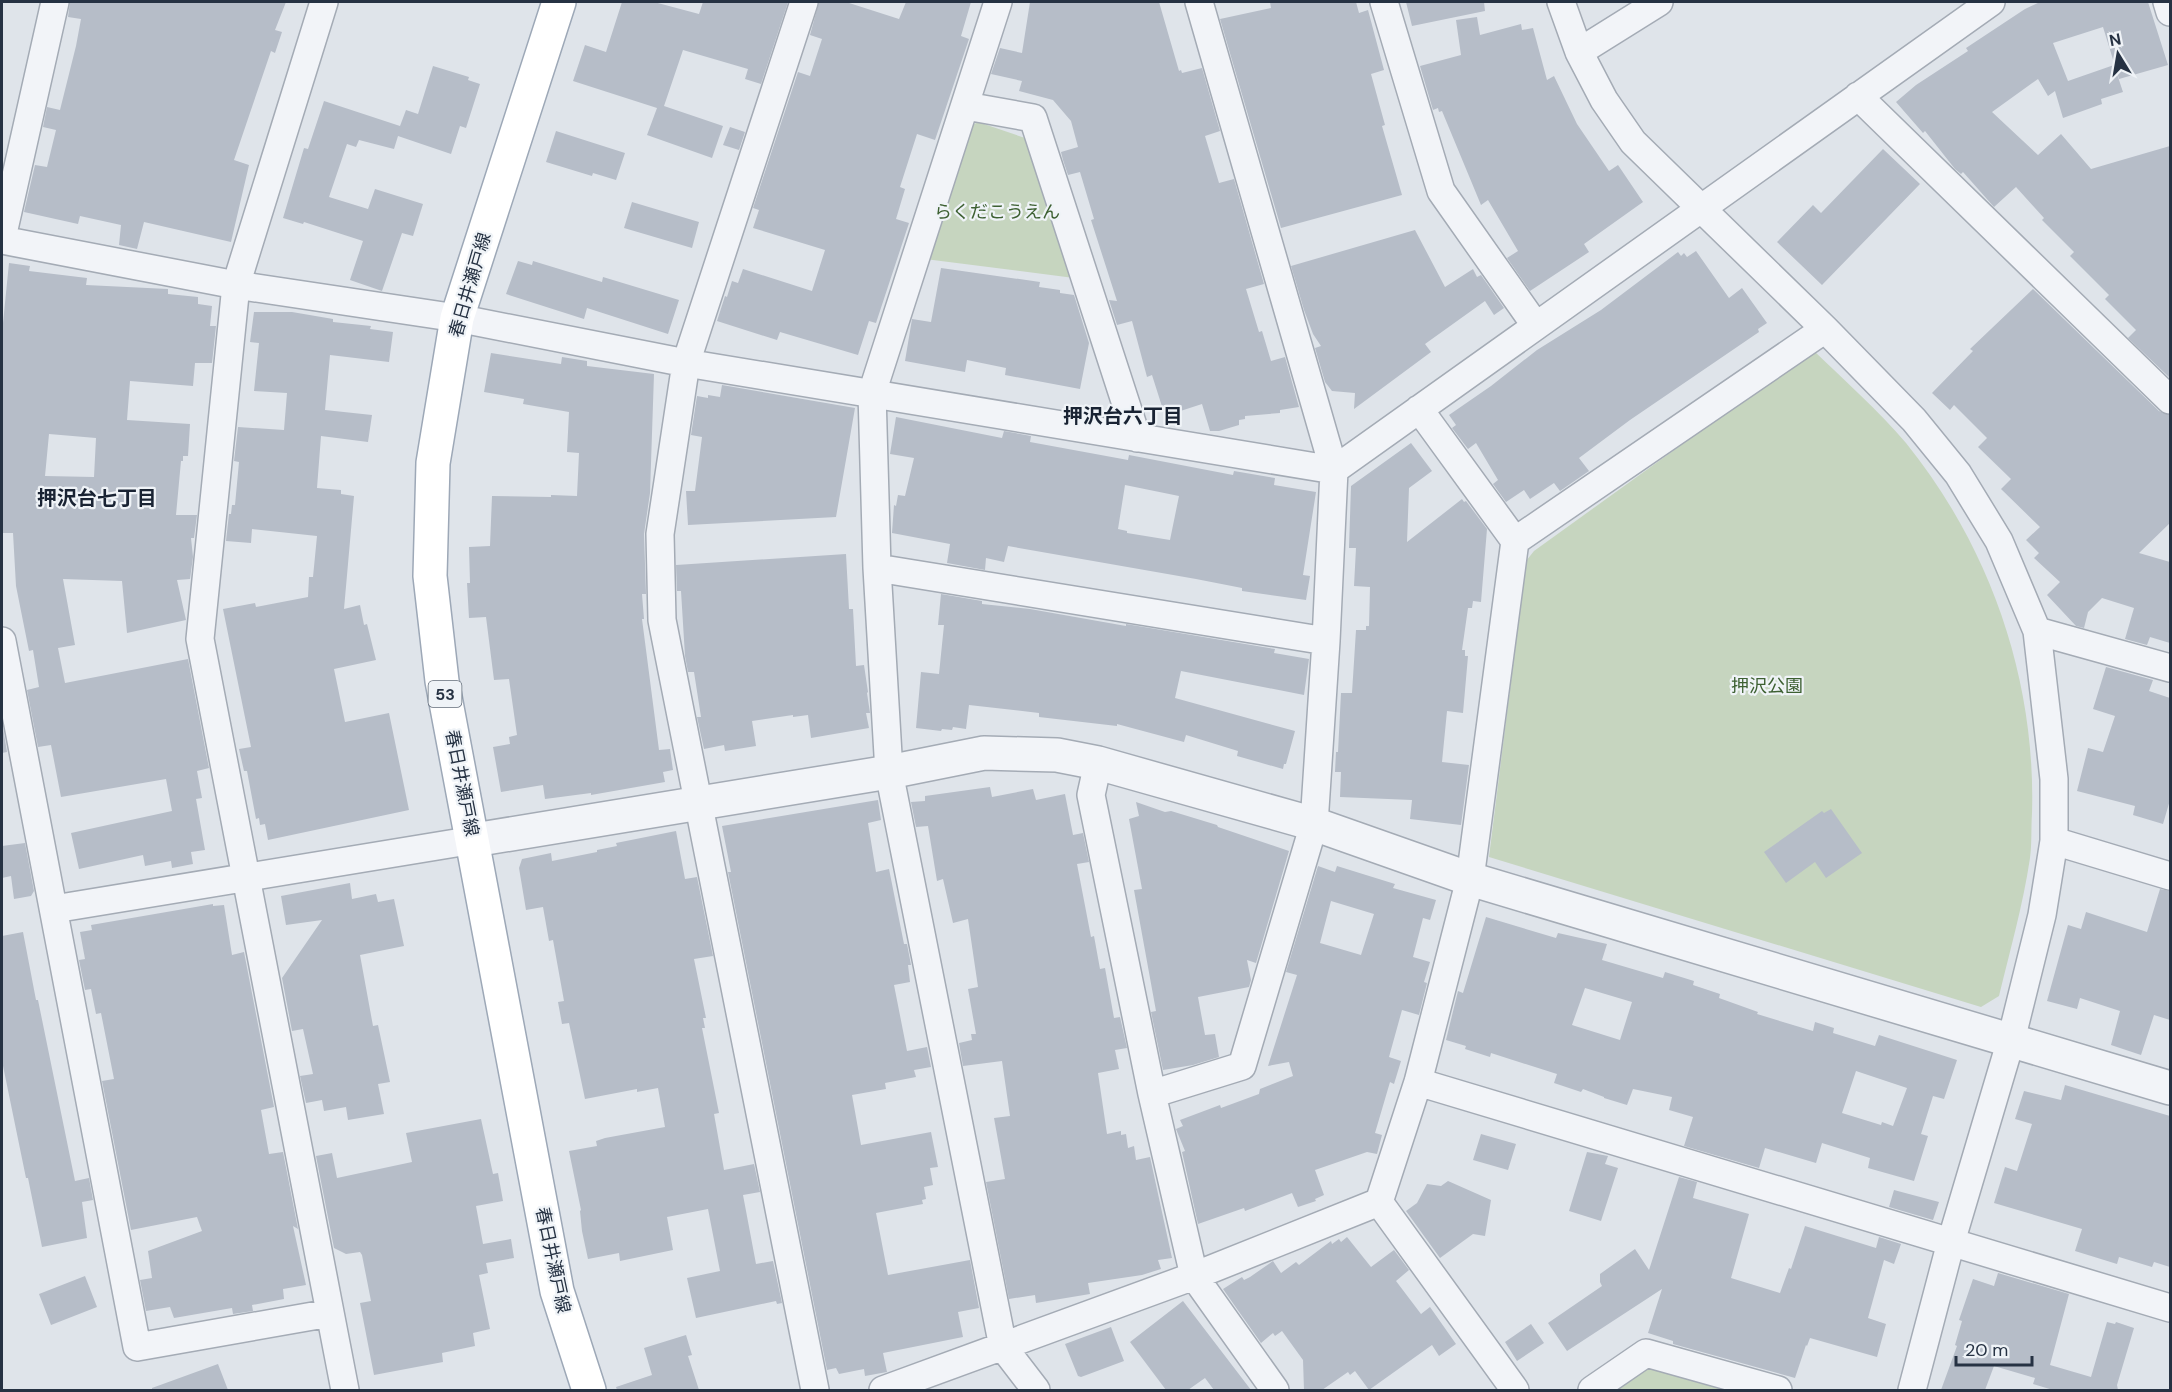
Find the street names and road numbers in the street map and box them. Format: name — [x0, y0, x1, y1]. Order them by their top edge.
street label: 春日井瀬戸線 — [444, 230, 496, 340]
road number: 53 — [428, 681, 462, 707]
street label: 春日井瀬戸線 — [440, 728, 484, 838]
street label: 春日井瀬戸線 — [530, 1205, 576, 1315]

